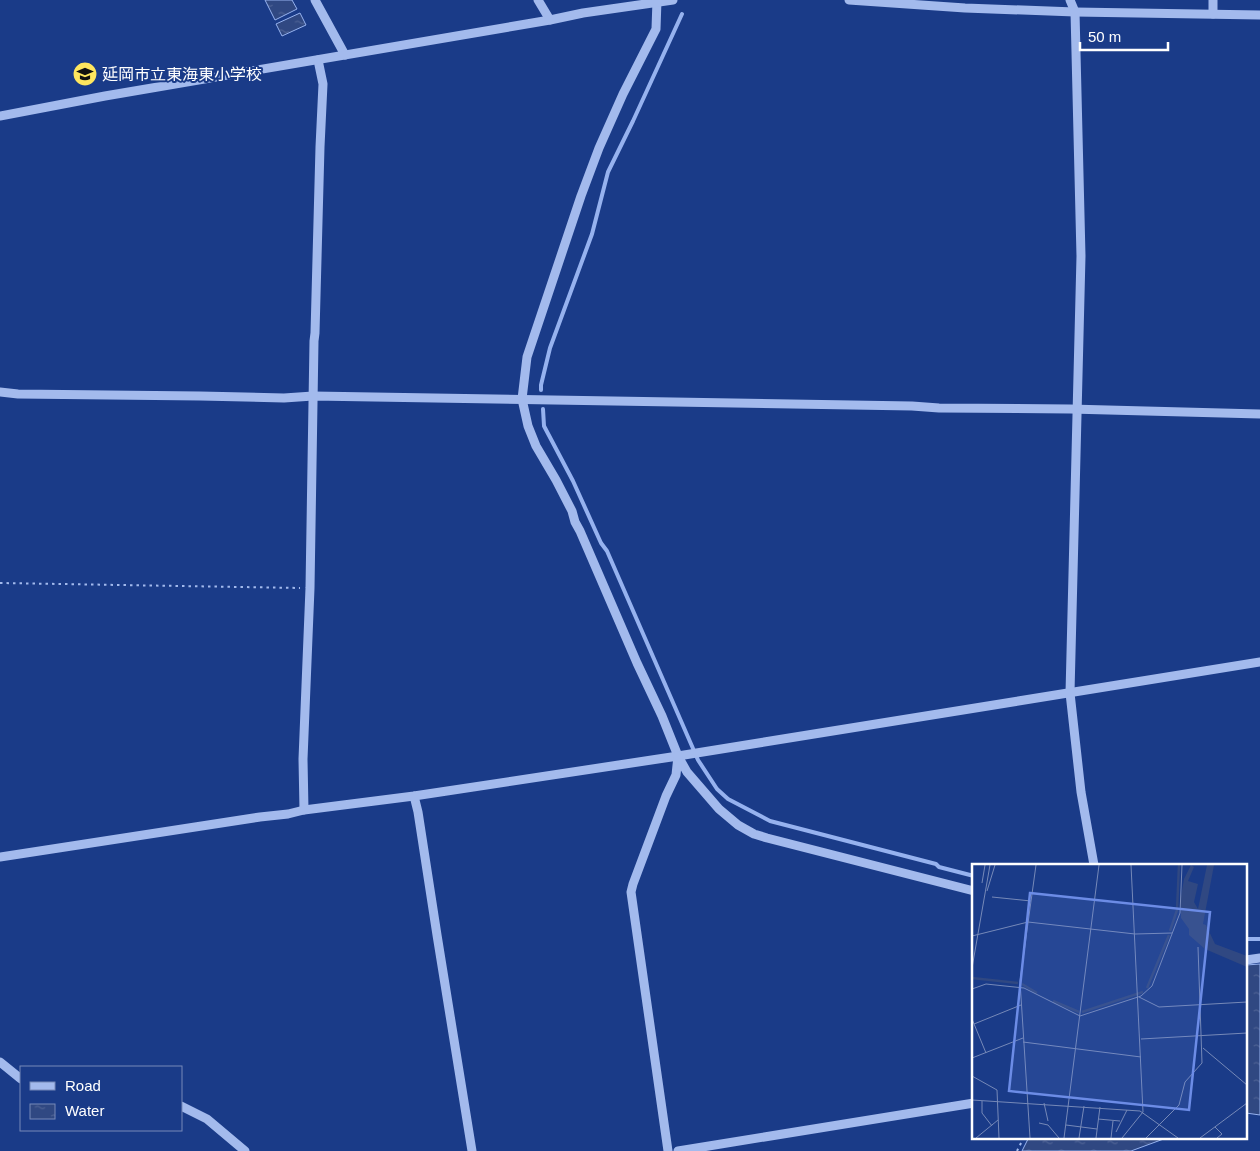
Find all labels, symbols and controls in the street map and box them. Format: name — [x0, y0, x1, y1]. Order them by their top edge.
scale bar — [1080, 20, 1168, 52]
text: 50 m — [1088, 28, 1121, 45]
school or university icon: 延岡市立東海東小学校 — [72, 61, 98, 87]
place label: 延岡市立東海東小学校 — [102, 66, 262, 83]
inset map — [972, 864, 1248, 1138]
legend — [20, 1066, 182, 1131]
text: Road — [65, 1077, 101, 1094]
text: Water — [65, 1102, 104, 1119]

